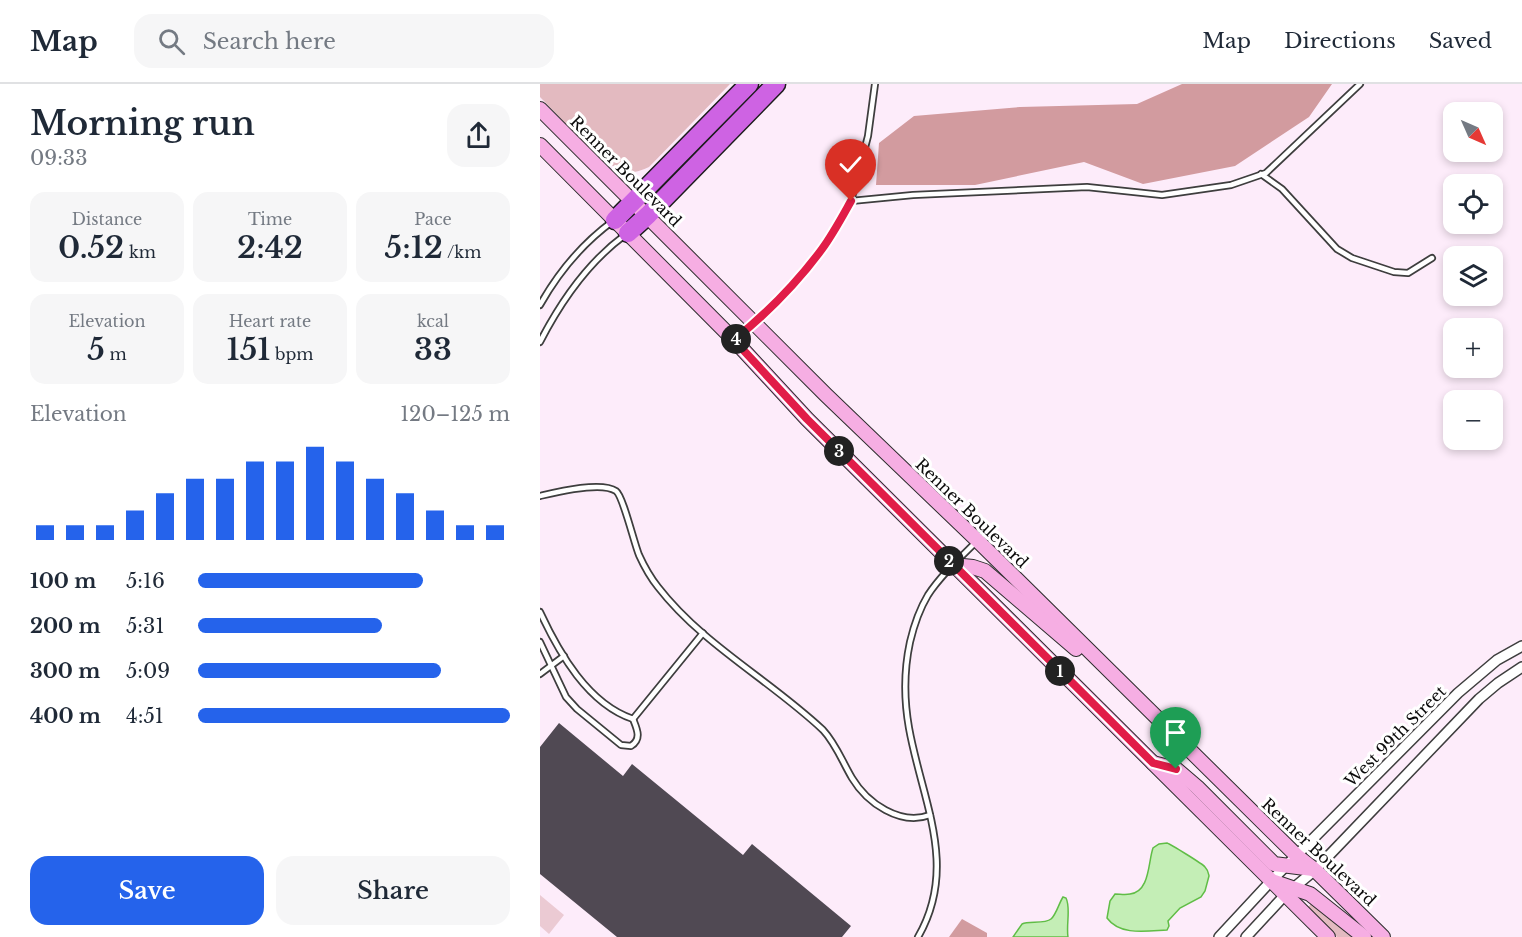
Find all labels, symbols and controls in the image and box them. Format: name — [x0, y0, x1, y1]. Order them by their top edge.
search box — [134, 14, 554, 68]
text: Map — [30, 24, 98, 59]
icon: search — [155, 25, 188, 58]
text: Search here — [203, 28, 336, 55]
text: Map — [1202, 28, 1251, 54]
text: Directions — [1284, 28, 1396, 54]
text: Saved — [1429, 28, 1492, 54]
north arrow — [1443, 102, 1503, 162]
map controls — [1443, 102, 1503, 450]
text: Morning run — [30, 103, 255, 144]
button: share — [447, 104, 510, 167]
street label: Renner Boulevard — [566, 111, 686, 231]
pin — [825, 139, 876, 201]
text: 09:33 — [30, 146, 87, 170]
icon: check — [834, 148, 867, 181]
button: locate — [1443, 174, 1503, 234]
text: Distance — [72, 209, 142, 229]
text: Time — [248, 209, 292, 229]
text: Pace — [414, 209, 452, 229]
text: 0.52 — [58, 229, 124, 266]
text: 2:42 — [237, 229, 303, 266]
text: 5:12 — [385, 229, 443, 266]
text: km — [124, 242, 156, 262]
text: /km — [443, 242, 481, 262]
button: layers — [1443, 246, 1503, 306]
text: Elevation — [68, 311, 146, 331]
text: Heart rate — [229, 311, 311, 331]
text: kcal — [417, 311, 449, 331]
button: + — [1443, 318, 1503, 378]
pin: 4 — [721, 324, 751, 354]
text: 4 — [731, 329, 741, 349]
text: 5 — [87, 331, 105, 368]
text: 151 — [226, 331, 270, 368]
text: 33 — [414, 331, 452, 368]
text: m — [105, 344, 127, 364]
text: bpm — [270, 344, 314, 364]
button: − — [1443, 390, 1503, 450]
text: Elevation — [30, 402, 127, 426]
text: 120–125 m — [400, 402, 510, 426]
pin: 3 — [824, 436, 854, 466]
text: 3 — [834, 441, 844, 461]
street label: Renner Boulevard — [911, 454, 1033, 572]
pin: 2 — [934, 546, 964, 576]
text: 2 — [944, 551, 954, 571]
text: 100 m — [30, 569, 96, 593]
text: 5:16 — [126, 569, 165, 593]
text: 200 m — [30, 614, 101, 638]
text: 5:31 — [126, 614, 164, 638]
pin: 1 — [1045, 656, 1075, 686]
text: 300 m — [30, 659, 100, 683]
text: 5:09 — [126, 659, 170, 683]
text: 1 — [1057, 661, 1063, 681]
street label: West 99th Street — [1339, 681, 1450, 792]
text: 400 m — [30, 704, 101, 728]
text: 4:51 — [126, 704, 164, 728]
pin — [1150, 707, 1201, 769]
icon: arrive — [1159, 716, 1192, 749]
street label: Renner Boulevard — [1258, 794, 1380, 910]
button: Save — [30, 856, 264, 925]
button: Share — [276, 856, 510, 925]

